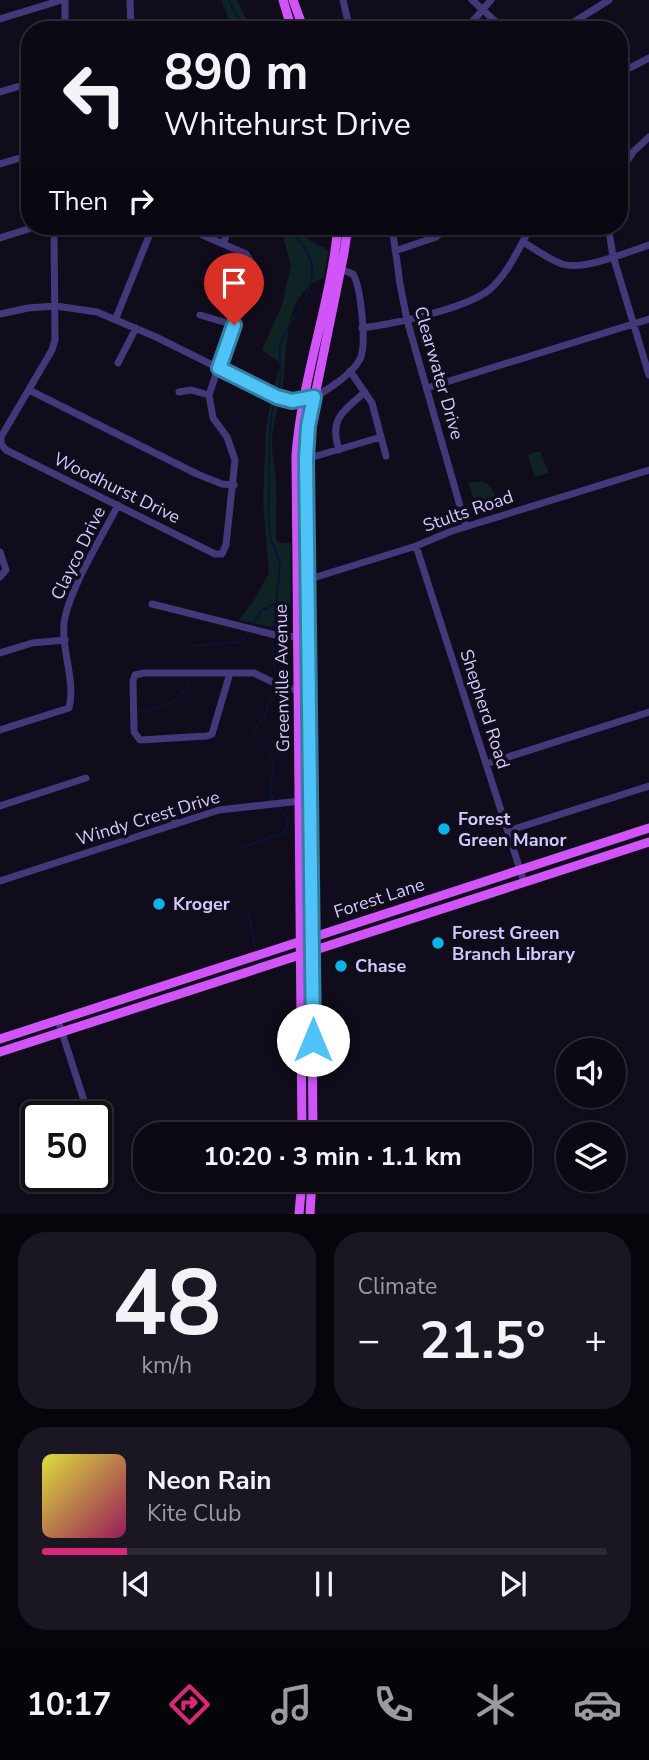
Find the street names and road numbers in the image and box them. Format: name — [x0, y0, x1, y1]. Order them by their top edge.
street label: Clearwater Drive — [409, 304, 469, 442]
street label: Woodhurst Drive — [50, 447, 184, 529]
street label: Stults Road — [420, 484, 516, 538]
street label: Clayco Drive — [45, 502, 111, 604]
street label: Greenville Avenue — [269, 604, 295, 752]
street label: Shepherd Road — [454, 646, 516, 772]
street label: Windy Crest Drive — [73, 785, 223, 851]
street label: Forest Lane — [331, 872, 427, 924]

